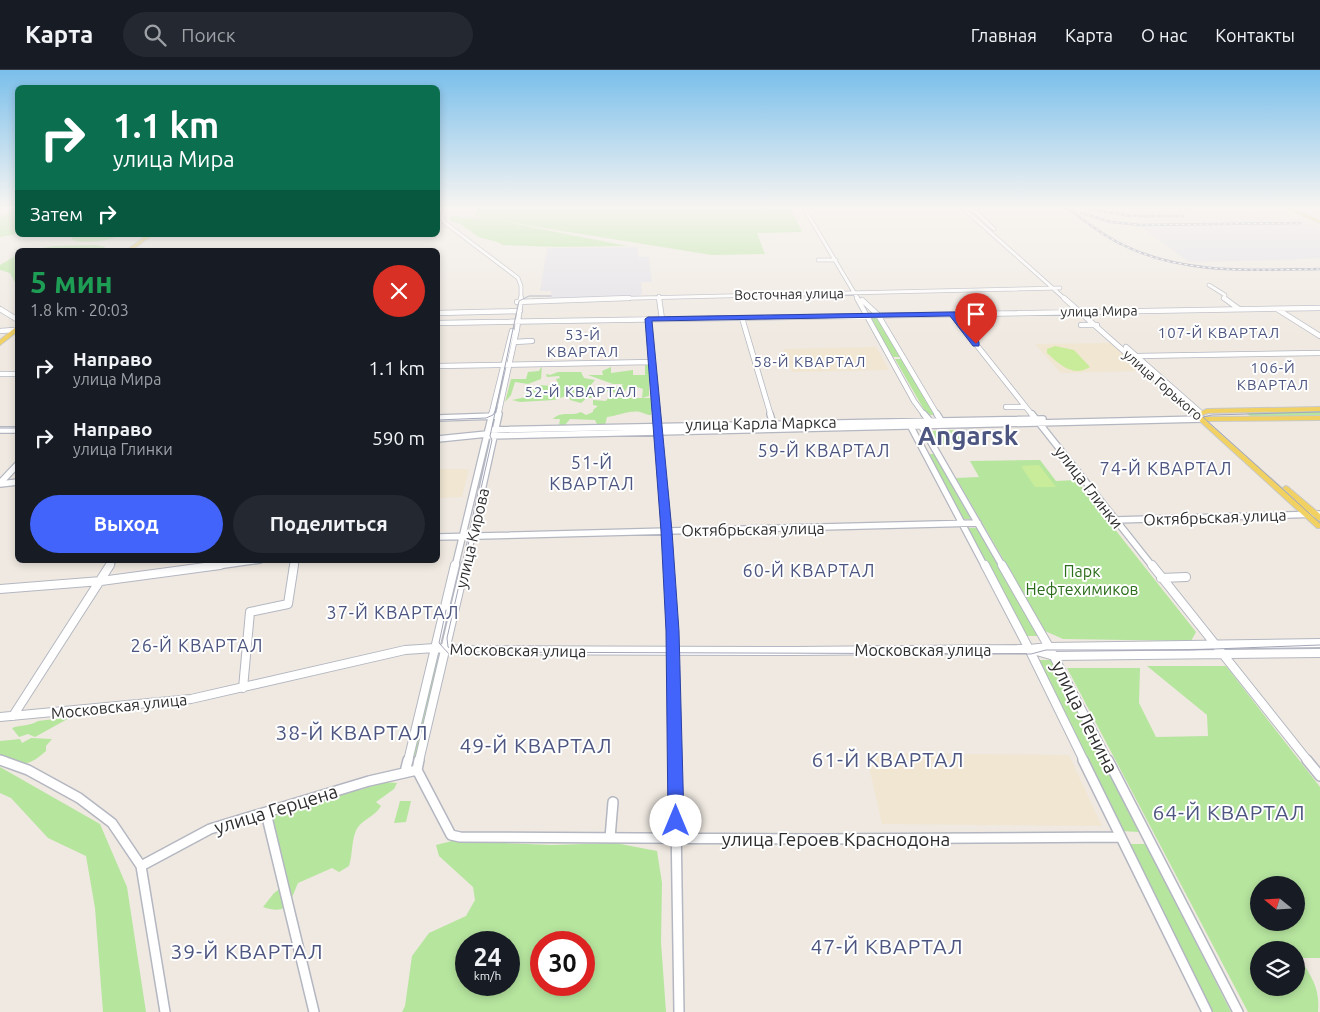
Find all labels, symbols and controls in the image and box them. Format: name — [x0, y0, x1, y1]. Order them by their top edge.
search box — [123, 12, 473, 57]
text: Карта — [25, 21, 93, 48]
icon: search — [141, 21, 169, 49]
text: Поиск — [181, 24, 235, 46]
text: Главная — [971, 25, 1037, 45]
text: Карта — [1065, 25, 1113, 45]
text: О нас — [1141, 25, 1187, 45]
text: Контакты — [1215, 25, 1295, 45]
icon: right — [30, 105, 95, 170]
text: 1.1 km — [113, 105, 219, 145]
text: улица Мира — [113, 146, 235, 171]
icon: right — [93, 200, 121, 228]
text: Затем — [30, 203, 83, 225]
text: 5 мин — [30, 265, 113, 299]
button: close — [373, 265, 425, 317]
street label: Восточная улица — [734, 285, 844, 303]
pin — [955, 293, 997, 344]
icon: arrive — [962, 300, 990, 328]
text: 1.8 km · 20:03 — [30, 301, 129, 319]
street label: улица Мира — [1060, 302, 1138, 320]
district label: 107-Й КВАРТАЛ — [1158, 324, 1280, 341]
district label: 53-Й КВАРТАЛ — [547, 326, 619, 360]
street label: улица Горького — [1120, 346, 1206, 424]
text: Направо — [73, 348, 153, 370]
district label: 58-Й КВАРТАЛ — [754, 353, 866, 370]
icon: right — [30, 354, 58, 382]
text: 1.1 km — [369, 357, 425, 379]
district label: 106-Й КВАРТАЛ — [1237, 359, 1309, 393]
text: улица Мира — [73, 370, 161, 388]
district label: 52-Й КВАРТАЛ — [525, 383, 637, 400]
street label: улица Карла Маркса — [685, 413, 837, 433]
text: Направо — [73, 418, 153, 440]
district label: Angarsk — [918, 421, 1019, 450]
icon: right — [30, 424, 58, 452]
text: 590 m — [372, 427, 425, 449]
text: улица Глинки — [73, 440, 173, 458]
district label: 59-Й КВАРТАЛ — [758, 440, 890, 460]
street label: улица Глинки — [1051, 442, 1127, 532]
district label: 51-Й КВАРТАЛ — [549, 452, 635, 493]
district label: 74-Й КВАРТАЛ — [1100, 458, 1232, 478]
street label: улица Кирова — [452, 486, 492, 590]
button: Выход — [30, 495, 223, 553]
button: Поделиться — [233, 495, 425, 553]
street label: Октябрьская улица — [1143, 506, 1287, 528]
street label: Октябрьская улица — [681, 519, 825, 539]
district label: 60-Й КВАРТАЛ — [743, 560, 875, 580]
park label: Парк Нефтехимиков — [1026, 562, 1138, 598]
district label: 37-Й КВАРТАЛ — [327, 602, 459, 622]
district label: 26-Й КВАРТАЛ — [131, 635, 263, 655]
street label: Московская улица — [449, 640, 587, 660]
street label: Московская улица — [855, 641, 991, 659]
street label: улица Ленина — [1047, 657, 1123, 777]
street label: Московская улица — [50, 690, 188, 722]
district label: 38-Й КВАРТАЛ — [275, 720, 429, 744]
district label: 49-Й КВАРТАЛ — [459, 733, 613, 757]
district label: 61-Й КВАРТАЛ — [811, 747, 965, 771]
street label: улица Герцена — [212, 780, 340, 838]
position arrow — [649, 794, 701, 846]
district label: 64-Й КВАРТАЛ — [1152, 800, 1306, 824]
street label: улица Героев Краснодона — [722, 828, 950, 850]
north arrow — [1250, 876, 1305, 931]
map controls — [1250, 876, 1305, 996]
speed limit sign: 30 — [530, 931, 595, 996]
district label: 47-Й КВАРТАЛ — [810, 934, 964, 958]
district label: 39-Й КВАРТАЛ — [170, 939, 324, 963]
button: layers — [1250, 941, 1305, 996]
text: 24 — [473, 943, 502, 971]
text: km/h — [474, 969, 501, 982]

